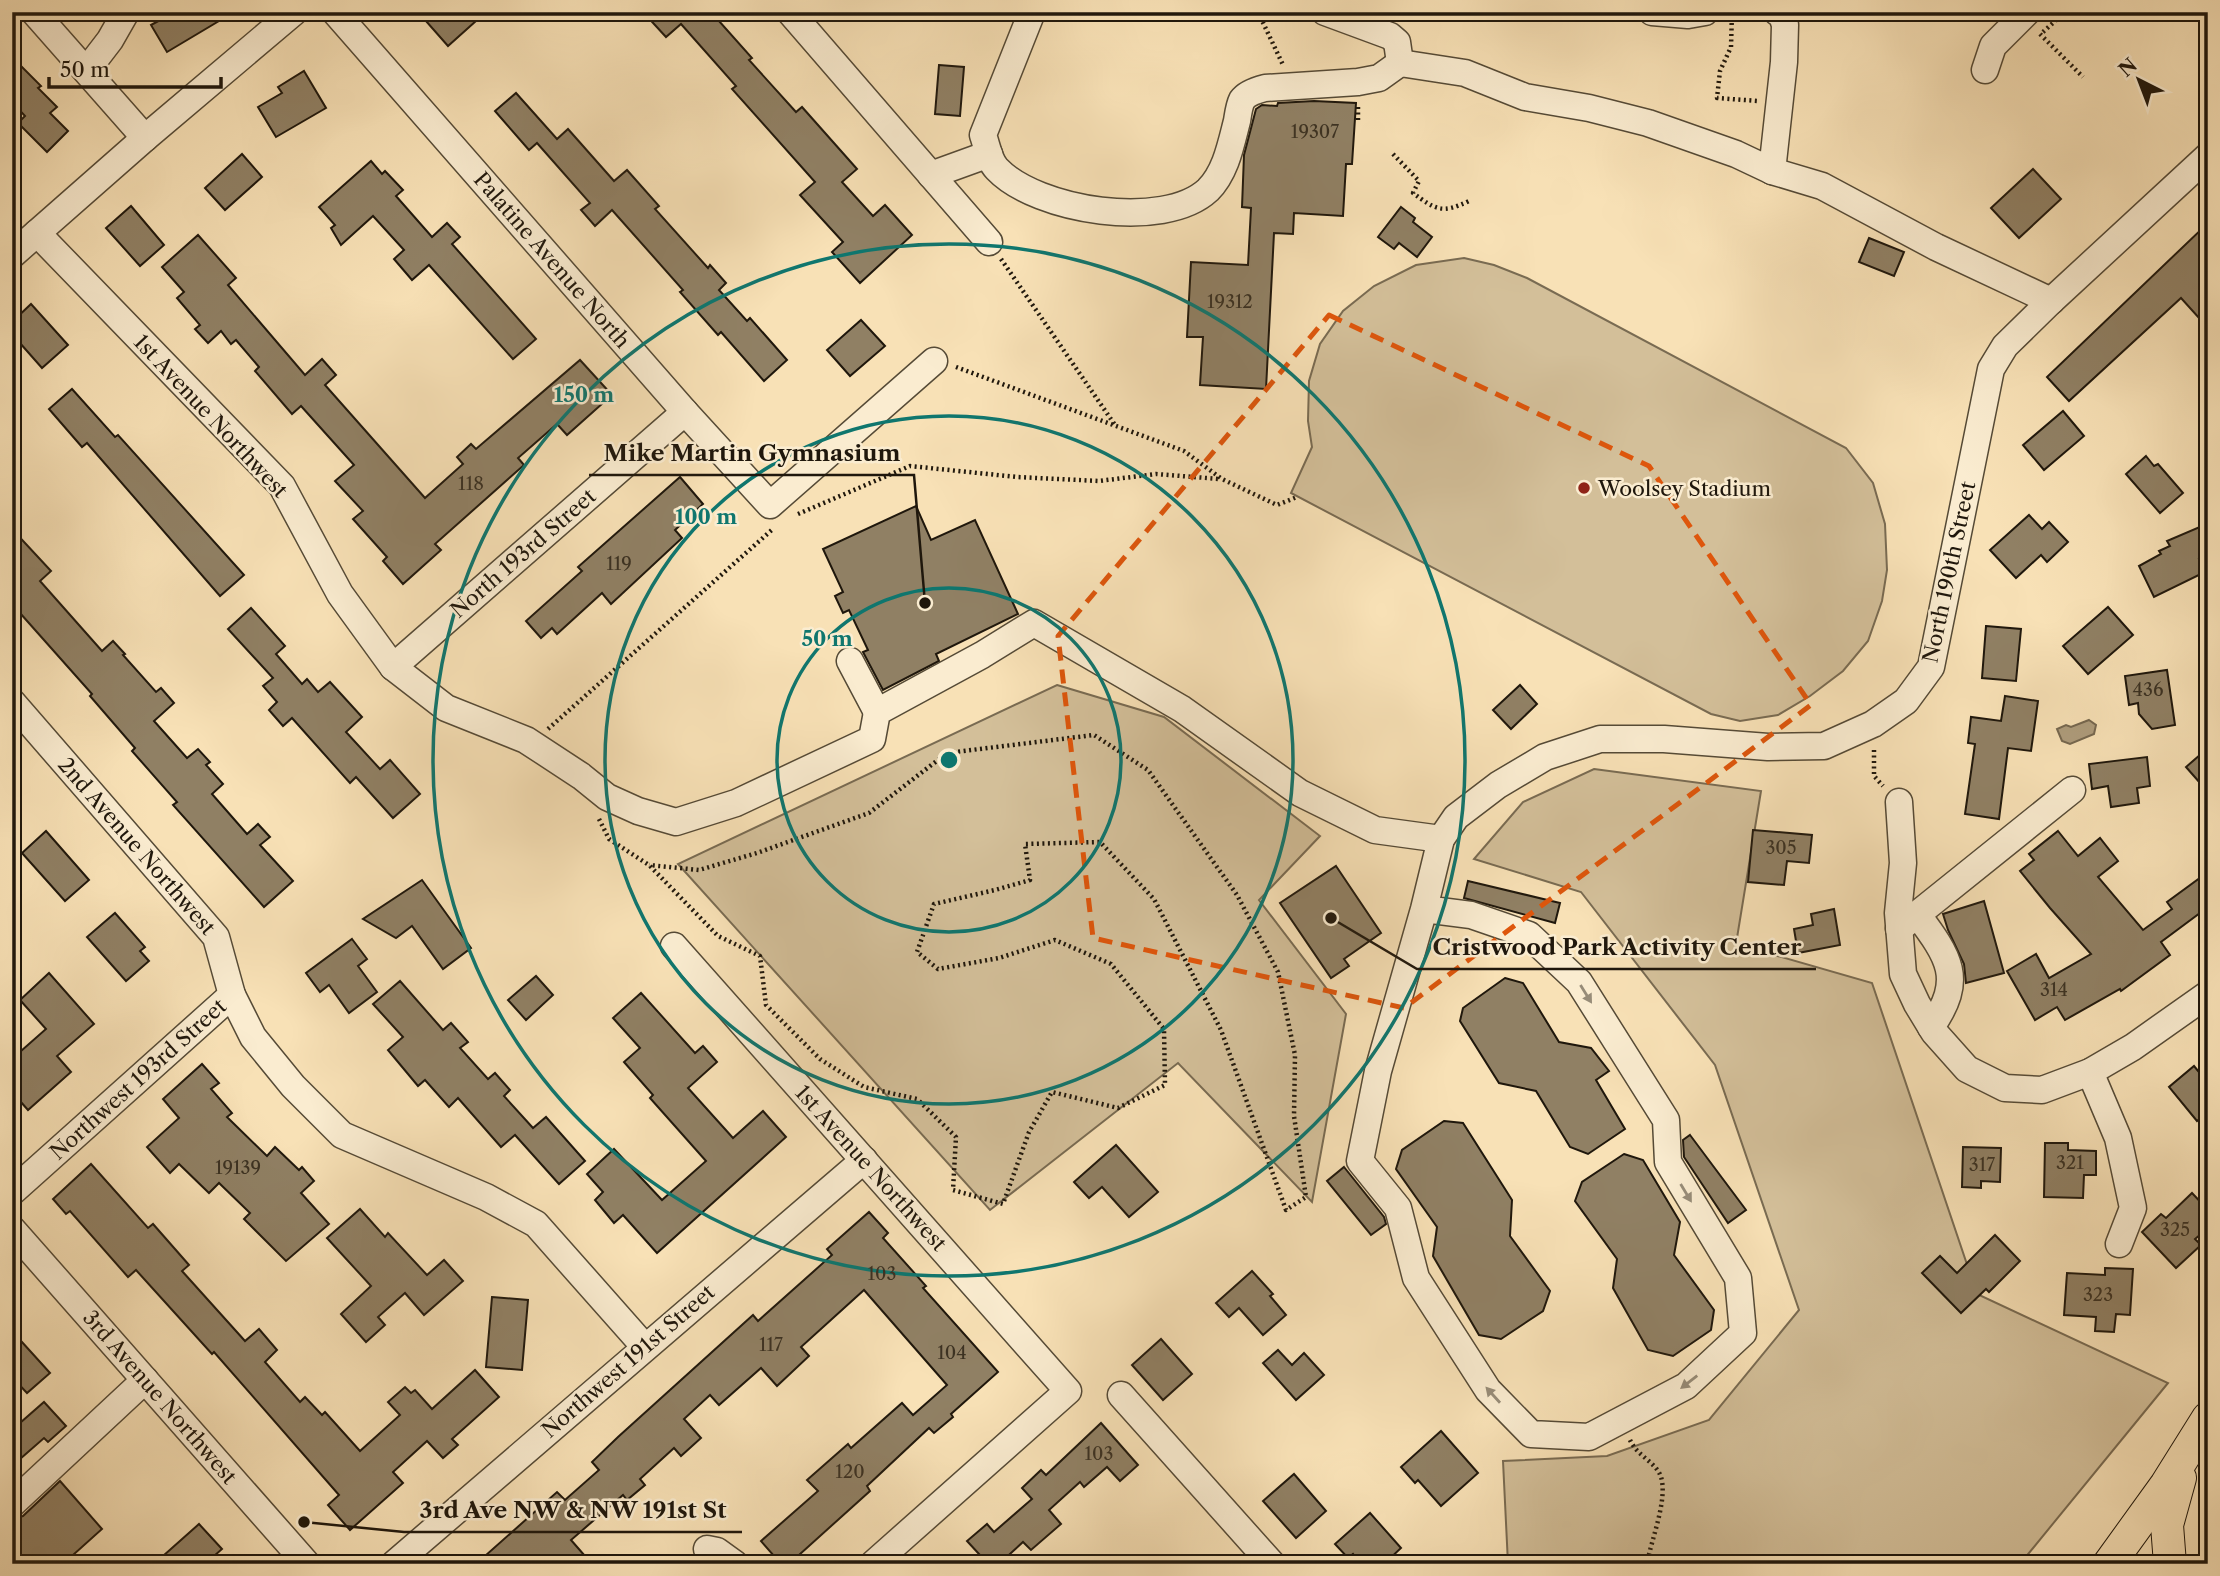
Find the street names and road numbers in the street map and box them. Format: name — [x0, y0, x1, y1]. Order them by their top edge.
street label: Palatine Avenue North — [469, 167, 635, 353]
street label: 1st Avenue Northwest — [129, 329, 293, 503]
street label: North 190th Street — [1918, 478, 1981, 665]
street label: North 193rd Street — [445, 483, 601, 623]
street label: 2nd Avenue Northwest — [53, 752, 221, 940]
street label: Northwest 193rd Street — [45, 993, 232, 1165]
street label: 1st Avenue Northwest — [790, 1080, 952, 1256]
street label: Northwest 191st Street — [537, 1279, 720, 1443]
street label: 3rd Avenue Northwest — [78, 1305, 242, 1489]

